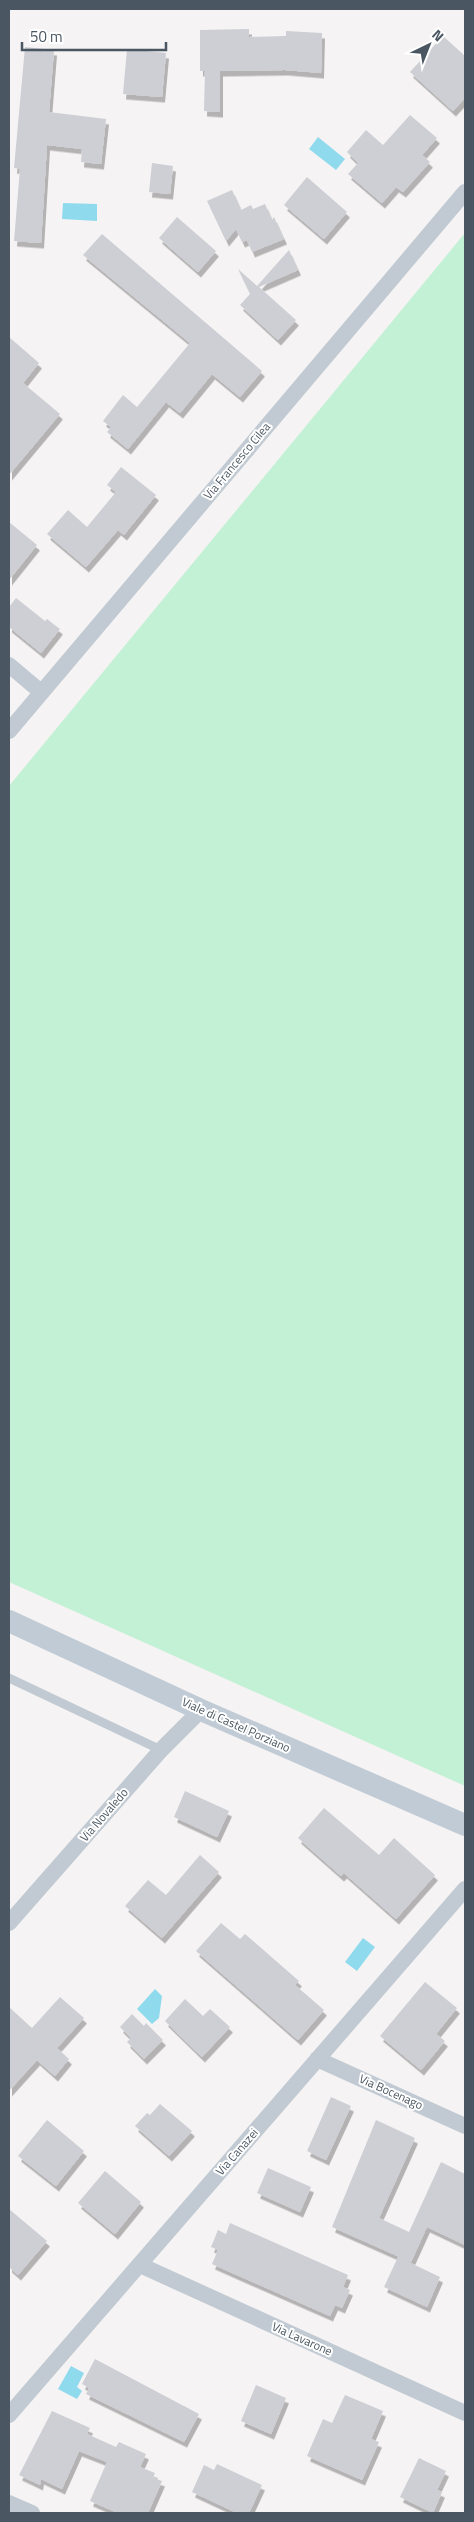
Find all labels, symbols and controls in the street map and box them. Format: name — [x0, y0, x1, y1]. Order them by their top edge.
scale bar — [22, 20, 166, 52]
north arrow — [404, 20, 454, 70]
text: N — [427, 24, 449, 46]
text: 50 m — [30, 25, 63, 48]
street label: Via Francesco Cilea — [199, 418, 275, 504]
street label: Viale di Castel Porziano — [179, 1692, 293, 1757]
street label: Via Novaledo — [75, 1784, 132, 1846]
street label: Via Bocenago — [356, 2069, 426, 2114]
street label: Via Canazei — [211, 2124, 263, 2180]
street label: Via Lavarone — [269, 2317, 336, 2360]

